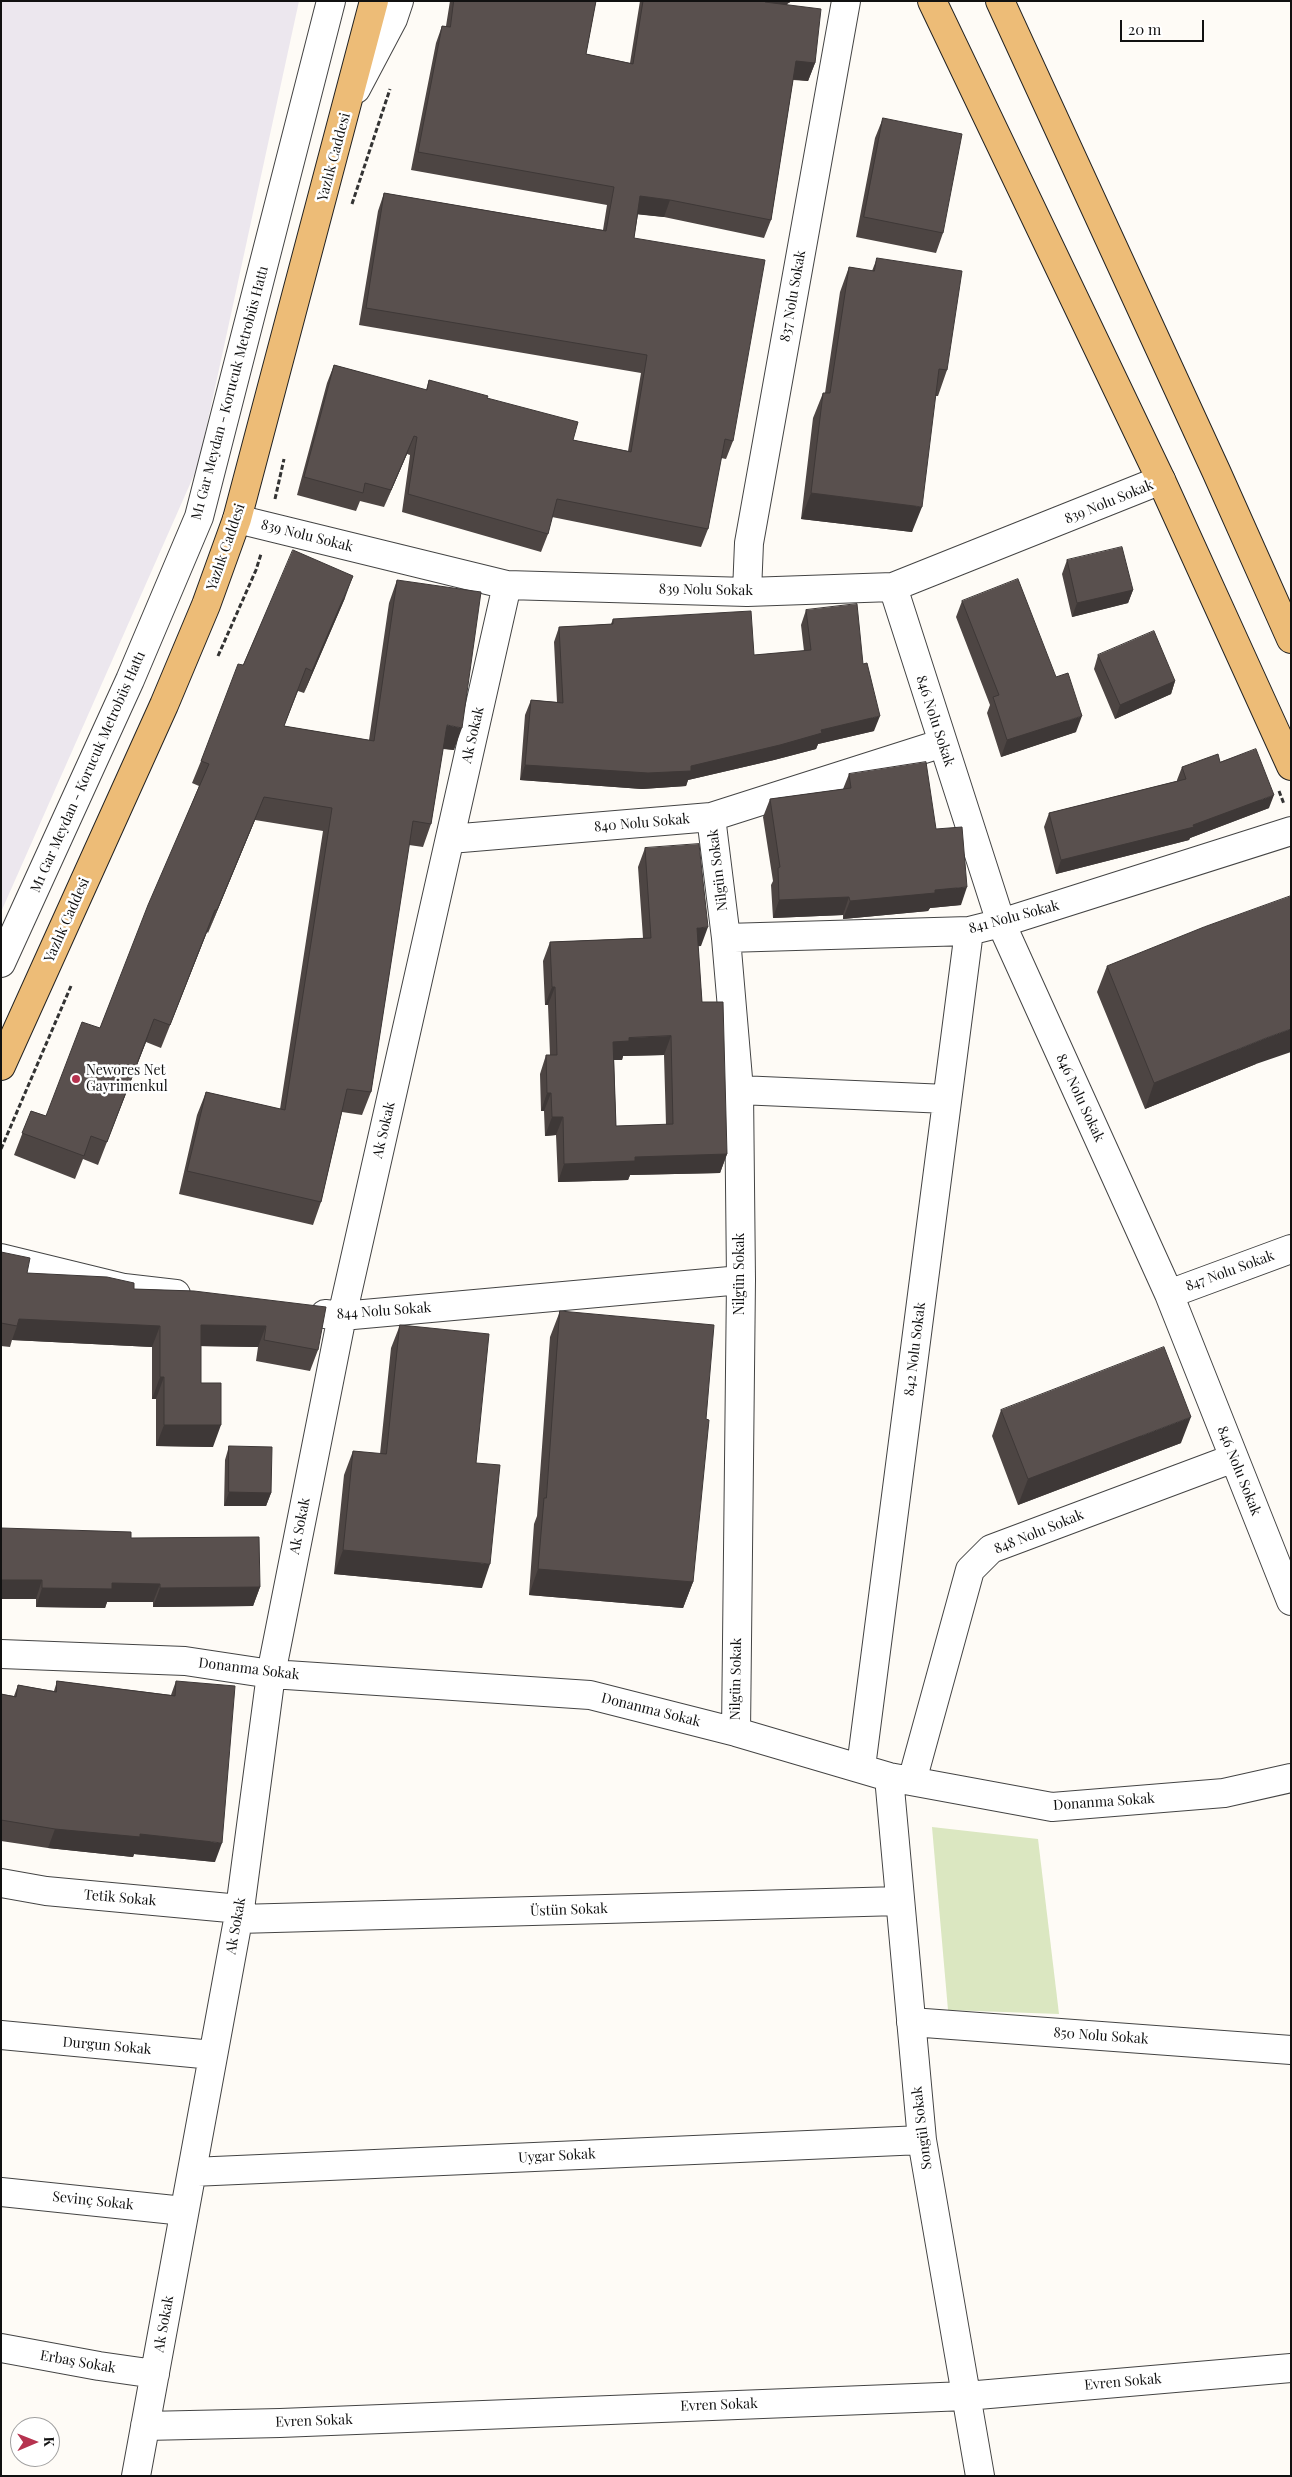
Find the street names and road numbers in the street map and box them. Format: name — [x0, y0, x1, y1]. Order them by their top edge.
street label: Yazlık Caddesi — [314, 111, 354, 203]
street label: 837 Nolu Sokak — [777, 249, 809, 343]
street label: M1 Gar Meydan - Korucuk Metrobüs Hattı — [188, 264, 272, 522]
street label: 839 Nolu Sokak — [1062, 477, 1156, 527]
street label: Yazlık Caddesi — [203, 501, 249, 593]
street label: 839 Nolu Sokak — [259, 516, 355, 556]
street label: 839 Nolu Sokak — [659, 581, 753, 599]
street label: M1 Gar Meydan - Korucuk Metrobüs Hattı — [27, 649, 149, 895]
street label: 846 Nolu Sokak — [912, 673, 958, 769]
street label: Ak Sokak — [458, 705, 488, 765]
street label: 840 Nolu Sokak — [593, 810, 691, 836]
street label: Nilgün Sokak — [705, 828, 731, 912]
street label: Yazlık Caddesi — [41, 875, 93, 965]
street label: 841 Nolu Sokak — [967, 897, 1061, 937]
street label: 846 Nolu Sokak — [1052, 1051, 1108, 1145]
street label: Ak Sokak — [369, 1100, 399, 1160]
street label: Nilgün Sokak — [732, 1233, 748, 1315]
street label: 847 Nolu Sokak — [1183, 1247, 1277, 1295]
street label: 844 Nolu Sokak — [336, 1299, 432, 1323]
street label: 842 Nolu Sokak — [901, 1301, 929, 1397]
street label: 846 Nolu Sokak — [1213, 1424, 1265, 1518]
street label: Ak Sokak — [286, 1496, 314, 1556]
street label: 848 Nolu Sokak — [992, 1506, 1086, 1558]
street label: Nilgün Sokak — [727, 1638, 745, 1720]
street label: Donanma Sokak — [198, 1654, 300, 1684]
street label: Donanma Sokak — [600, 1690, 702, 1730]
street label: Donanma Sokak — [1053, 1790, 1155, 1814]
street label: Tetik Sokak — [83, 1886, 157, 1910]
street label: Ak Sokak — [223, 1896, 249, 1956]
street label: Üstün Sokak — [530, 1900, 608, 1920]
street label: 850 Nolu Sokak — [1053, 2024, 1149, 2048]
street label: Durgun Sokak — [62, 2034, 152, 2058]
street label: Songül Sokak — [909, 2085, 935, 2171]
street label: Uygar Sokak — [518, 2146, 596, 2166]
street label: Sevinç Sokak — [52, 2188, 134, 2214]
street label: Ak Sokak — [151, 2294, 177, 2354]
street label: Erbaş Sokak — [39, 2347, 117, 2377]
street label: Evren Sokak — [1084, 2370, 1162, 2394]
street label: Evren Sokak — [680, 2395, 758, 2415]
street label: Evren Sokak — [275, 2411, 353, 2431]

